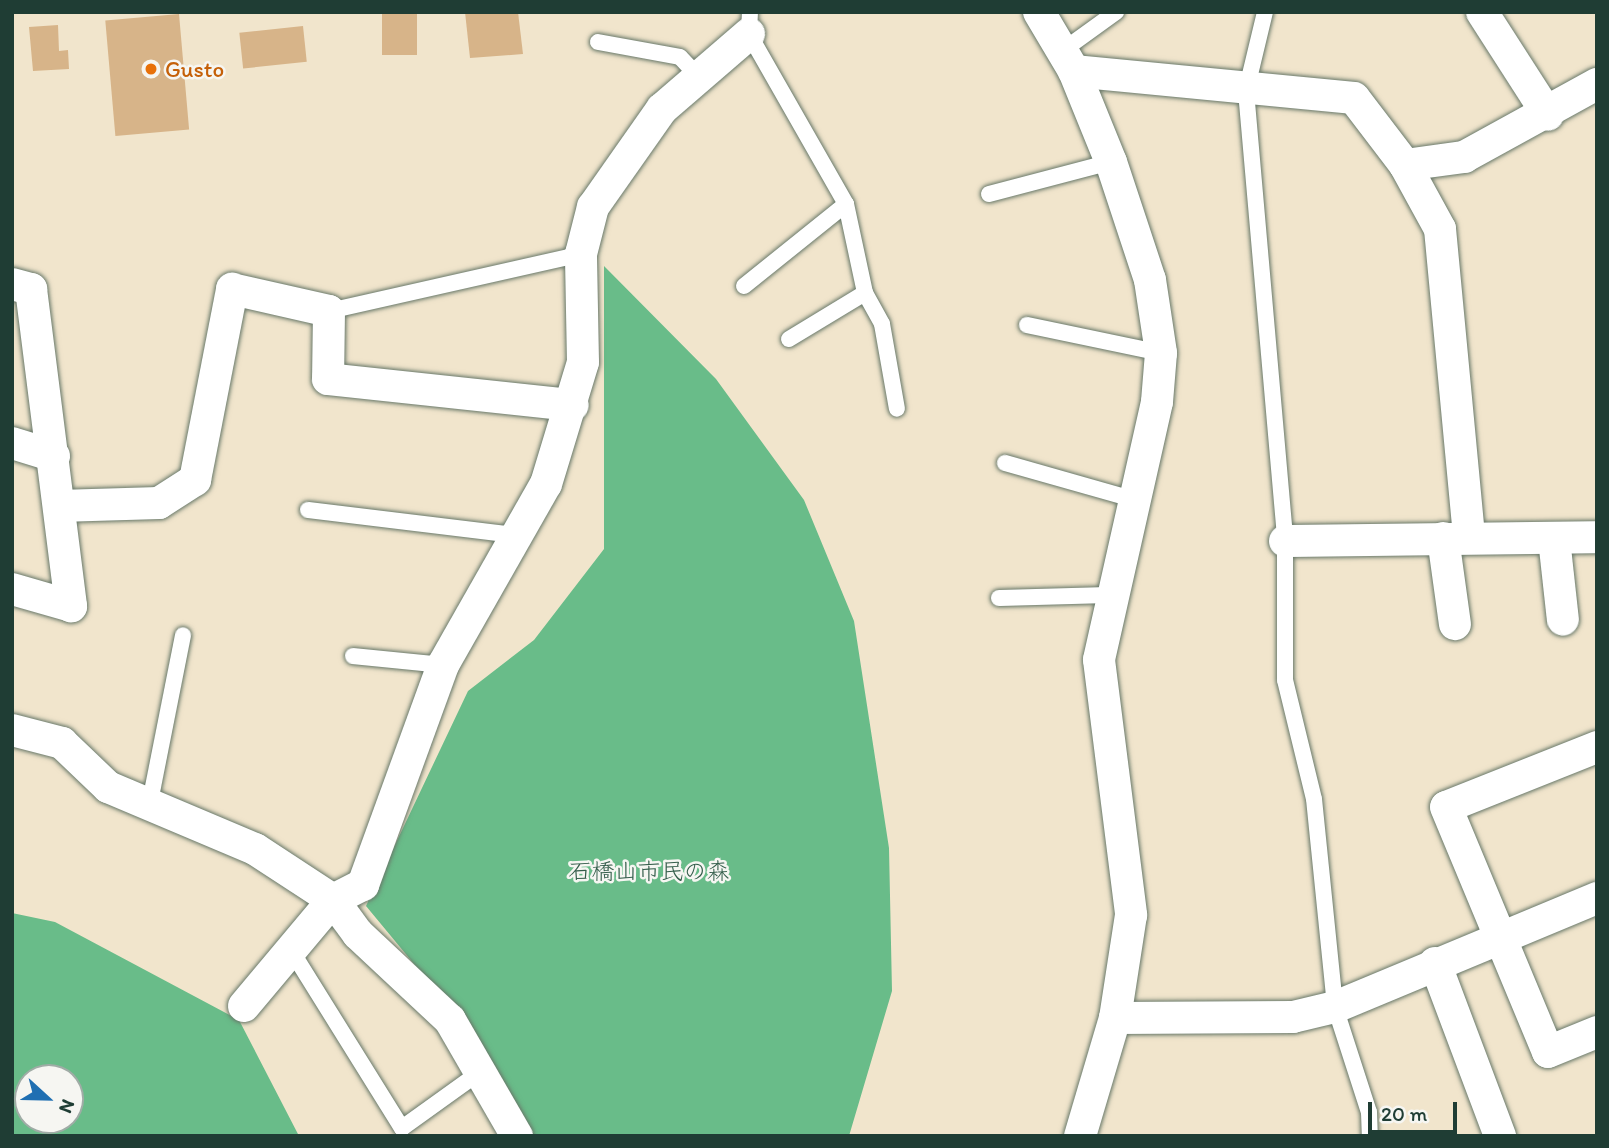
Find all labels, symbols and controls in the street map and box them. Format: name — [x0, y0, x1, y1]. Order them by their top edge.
place label: Gusto — [165, 55, 224, 83]
marker: Gusto — [143, 61, 159, 77]
park label: 石橋山市民の森 — [569, 857, 729, 885]
north arrow — [14, 1064, 84, 1134]
scale bar — [1371, 1088, 1460, 1132]
text: N — [54, 1096, 80, 1117]
text: 20 m — [1381, 1101, 1427, 1126]

